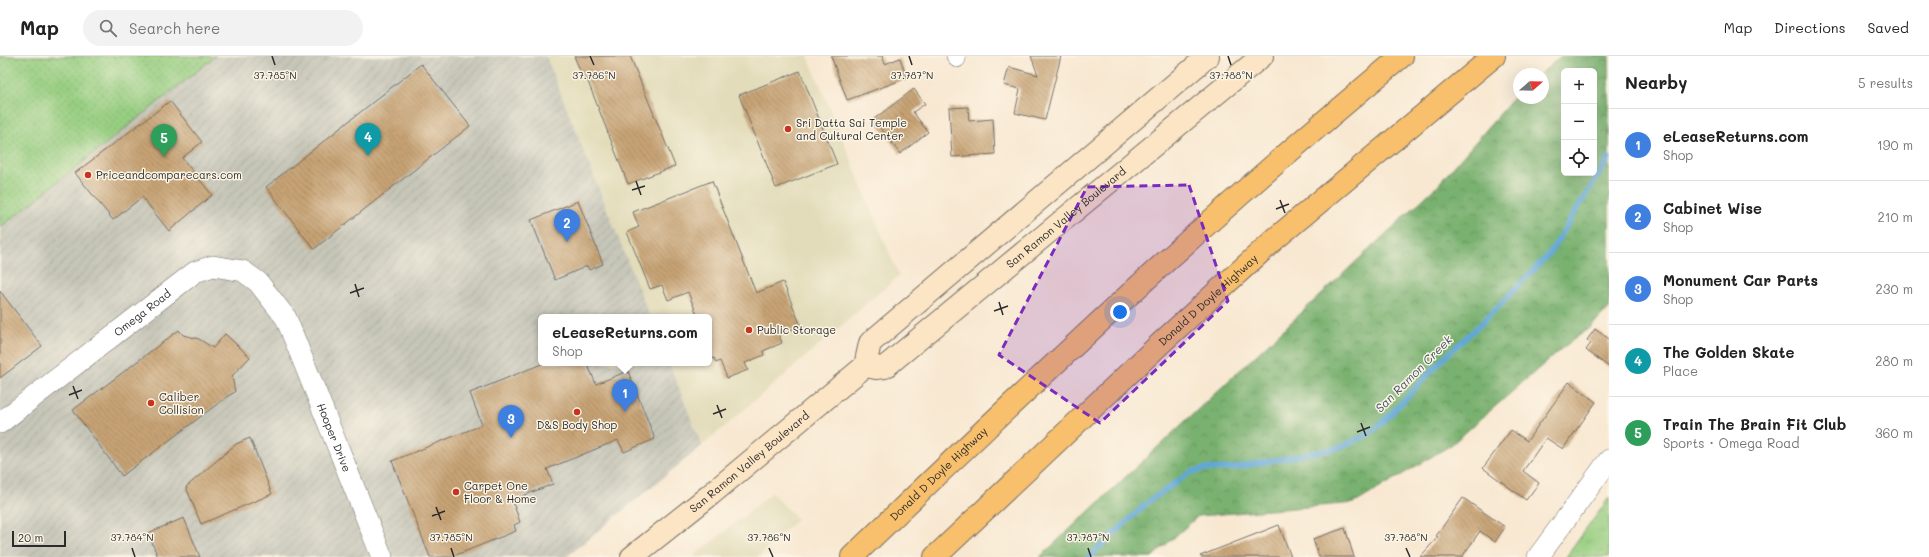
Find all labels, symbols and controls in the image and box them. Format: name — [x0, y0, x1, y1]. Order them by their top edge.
search box — [83, 10, 363, 46]
text: Map — [20, 15, 59, 40]
icon: search — [97, 17, 119, 39]
text: Search here — [129, 18, 220, 38]
text: Map — [1724, 18, 1752, 37]
text: Directions — [1774, 18, 1845, 37]
text: Saved — [1867, 18, 1909, 37]
text: 37.785°N — [253, 68, 297, 82]
text: 37.786°N — [572, 68, 616, 82]
text: 37.787°N — [891, 68, 933, 82]
text: 37.788°N — [1209, 68, 1253, 82]
north arrow — [1513, 68, 1549, 104]
map controls — [1561, 68, 1597, 176]
button: + — [1561, 68, 1597, 104]
text: Nearby — [1625, 71, 1687, 93]
text: 5 results — [1858, 74, 1913, 91]
button: − — [1561, 104, 1597, 140]
place label: Sri Datta Sai Temple and Cultural Center — [796, 115, 907, 143]
pin: 4 — [355, 123, 381, 156]
pin: 5 — [151, 124, 177, 157]
marker: Sri Datta Sai Temple and Cultural Center — [783, 124, 793, 134]
text: eLeaseReturns.com — [1663, 126, 1808, 146]
text: 1 — [1635, 136, 1641, 153]
text: 190 m — [1877, 136, 1913, 153]
button: locate — [1561, 140, 1597, 176]
text: Shop — [1663, 146, 1693, 163]
street label: San Ramon Valley Boulevard — [1003, 163, 1129, 271]
place label: Priceandcomparecars.com — [96, 167, 242, 182]
marker: Priceandcomparecars.com — [83, 170, 93, 180]
text: Cabinet Wise — [1663, 198, 1762, 218]
text: 2 — [1634, 208, 1642, 225]
text: 210 m — [1877, 208, 1913, 225]
pin: 2 — [554, 209, 580, 242]
text: Shop — [1663, 218, 1693, 235]
street label: Donald D Doyle Highway — [1155, 250, 1261, 349]
text: Monument Car Parts — [1663, 270, 1818, 290]
text: 3 — [1634, 280, 1642, 297]
text: 230 m — [1876, 280, 1913, 297]
street label: Omega Road — [110, 285, 174, 339]
text: Shop — [1663, 290, 1693, 307]
your location — [1110, 302, 1130, 322]
popup — [538, 314, 712, 366]
text: eLeaseReturns.com — [552, 322, 698, 342]
place label: Public Storage — [757, 322, 836, 337]
marker: Public Storage — [744, 325, 754, 335]
water label: San Ramon Creek — [1371, 331, 1456, 415]
text: Shop — [552, 342, 583, 359]
text: The Golden Skate — [1663, 342, 1794, 362]
text: 4 — [1634, 352, 1642, 369]
text: 280 m — [1875, 352, 1913, 369]
text: Place — [1663, 362, 1698, 379]
pin: 1 — [612, 379, 638, 412]
place label: Caliber Collision — [159, 389, 204, 417]
marker: Caliber Collision — [146, 398, 156, 408]
street label: Hooper Drive — [314, 401, 355, 474]
pin: 3 — [498, 405, 524, 438]
marker: D&S Body Shop — [572, 407, 582, 417]
street label: San Ramon Valley Boulevard — [686, 408, 812, 516]
text: Train The Brain Fit Club — [1663, 414, 1846, 434]
place label: D&S Body Shop — [537, 417, 617, 432]
street label: Donald D Doyle Highway — [886, 423, 990, 524]
text: 5 — [1634, 424, 1642, 441]
text: 360 m — [1875, 424, 1913, 441]
text: Sports · Omega Road — [1663, 434, 1800, 451]
place label: Carpet One Floor & Home — [464, 478, 537, 506]
marker: Carpet One Floor & Home — [451, 487, 461, 497]
scale bar — [12, 529, 66, 548]
text: 20 m — [18, 530, 43, 545]
text: 37.784°N — [110, 530, 154, 544]
text: 37.785°N — [429, 530, 473, 544]
text: 37.786°N — [747, 530, 791, 544]
text: 37.787°N — [1067, 530, 1109, 544]
text: 37.788°N — [1384, 530, 1428, 544]

